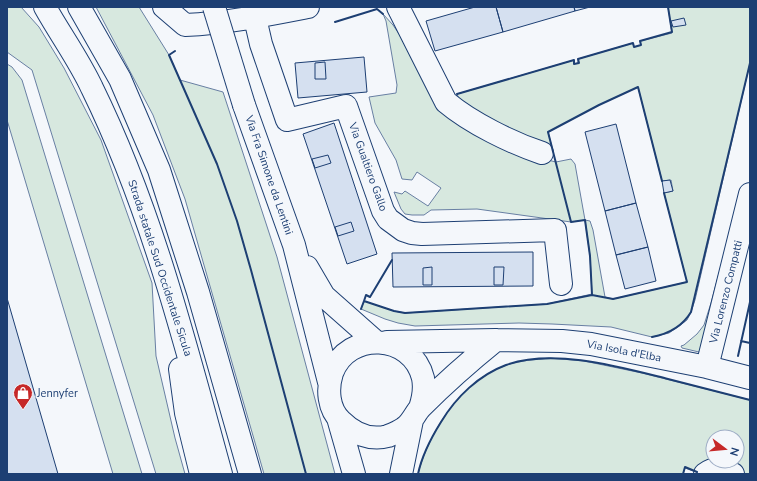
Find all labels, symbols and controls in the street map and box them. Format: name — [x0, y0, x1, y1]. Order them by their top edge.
street label: Via Fra Simone da Lentini — [241, 112, 296, 237]
street label: Via Gualtiero Gallo — [345, 120, 391, 213]
street label: Strada statale Sud Occidentale Sicula — [124, 178, 196, 358]
street label: Via Lorenzo Compatti — [706, 239, 746, 346]
street label: Via Isola d'Elba — [584, 336, 663, 366]
shop icon: Jennyfer — [12, 382, 34, 410]
place label: Jennyfer — [36, 386, 78, 401]
north arrow — [705, 429, 745, 469]
text: N — [726, 446, 742, 458]

